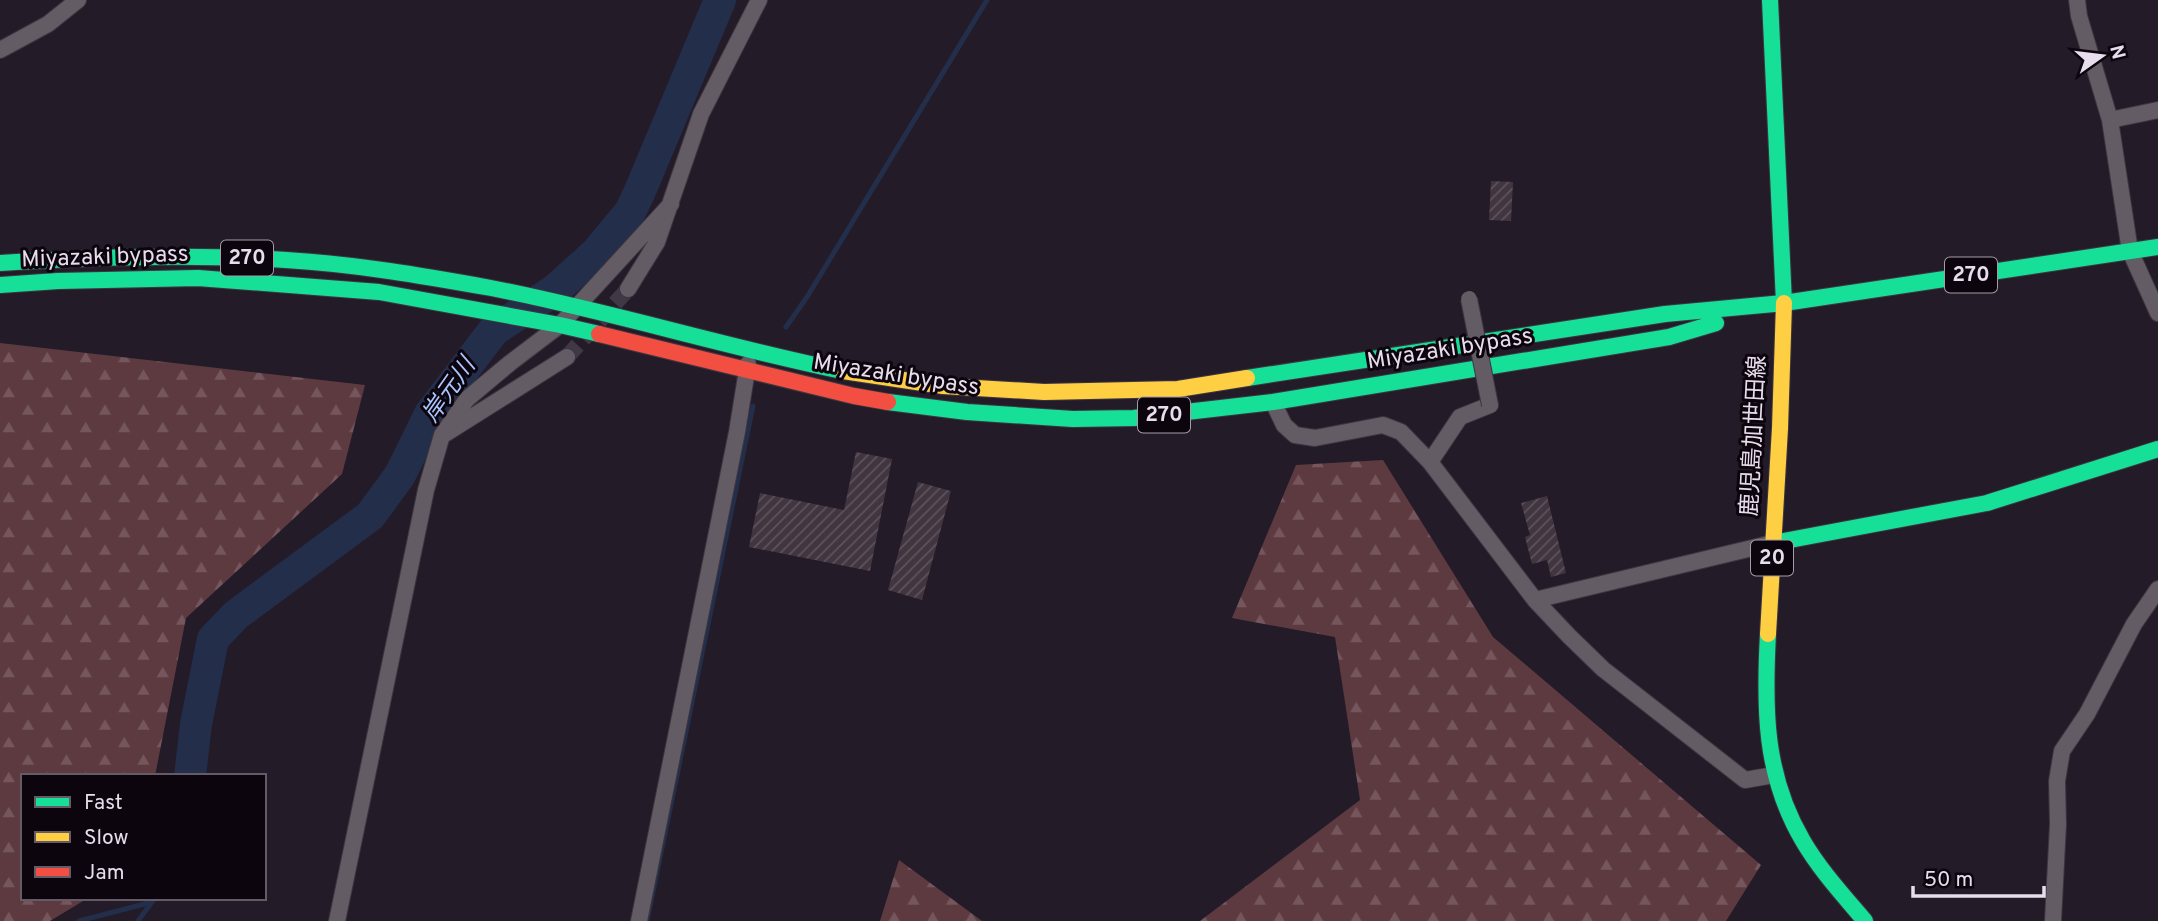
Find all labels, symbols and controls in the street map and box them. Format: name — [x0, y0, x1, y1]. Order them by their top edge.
north arrow — [2067, 21, 2137, 91]
text: N — [2103, 43, 2130, 62]
road number: 270 — [221, 240, 273, 276]
street label: Miyazaki bypass — [21, 241, 189, 275]
road number: 270 — [1945, 258, 1997, 292]
street label: Miyazaki bypass — [1365, 323, 1535, 377]
street label: Miyazaki bypass — [811, 349, 981, 403]
water label: 岸元川 — [417, 350, 485, 429]
street label: 鹿児島加世田線 — [1736, 355, 1774, 517]
road number: 270 — [1138, 398, 1190, 432]
road number: 20 — [1751, 540, 1793, 576]
legend — [21, 774, 266, 900]
text: Fast — [84, 790, 123, 817]
text: Slow — [84, 825, 129, 852]
scale bar — [1913, 855, 2044, 899]
text: Jam — [84, 860, 125, 887]
text: 50 m — [1924, 867, 1973, 894]

